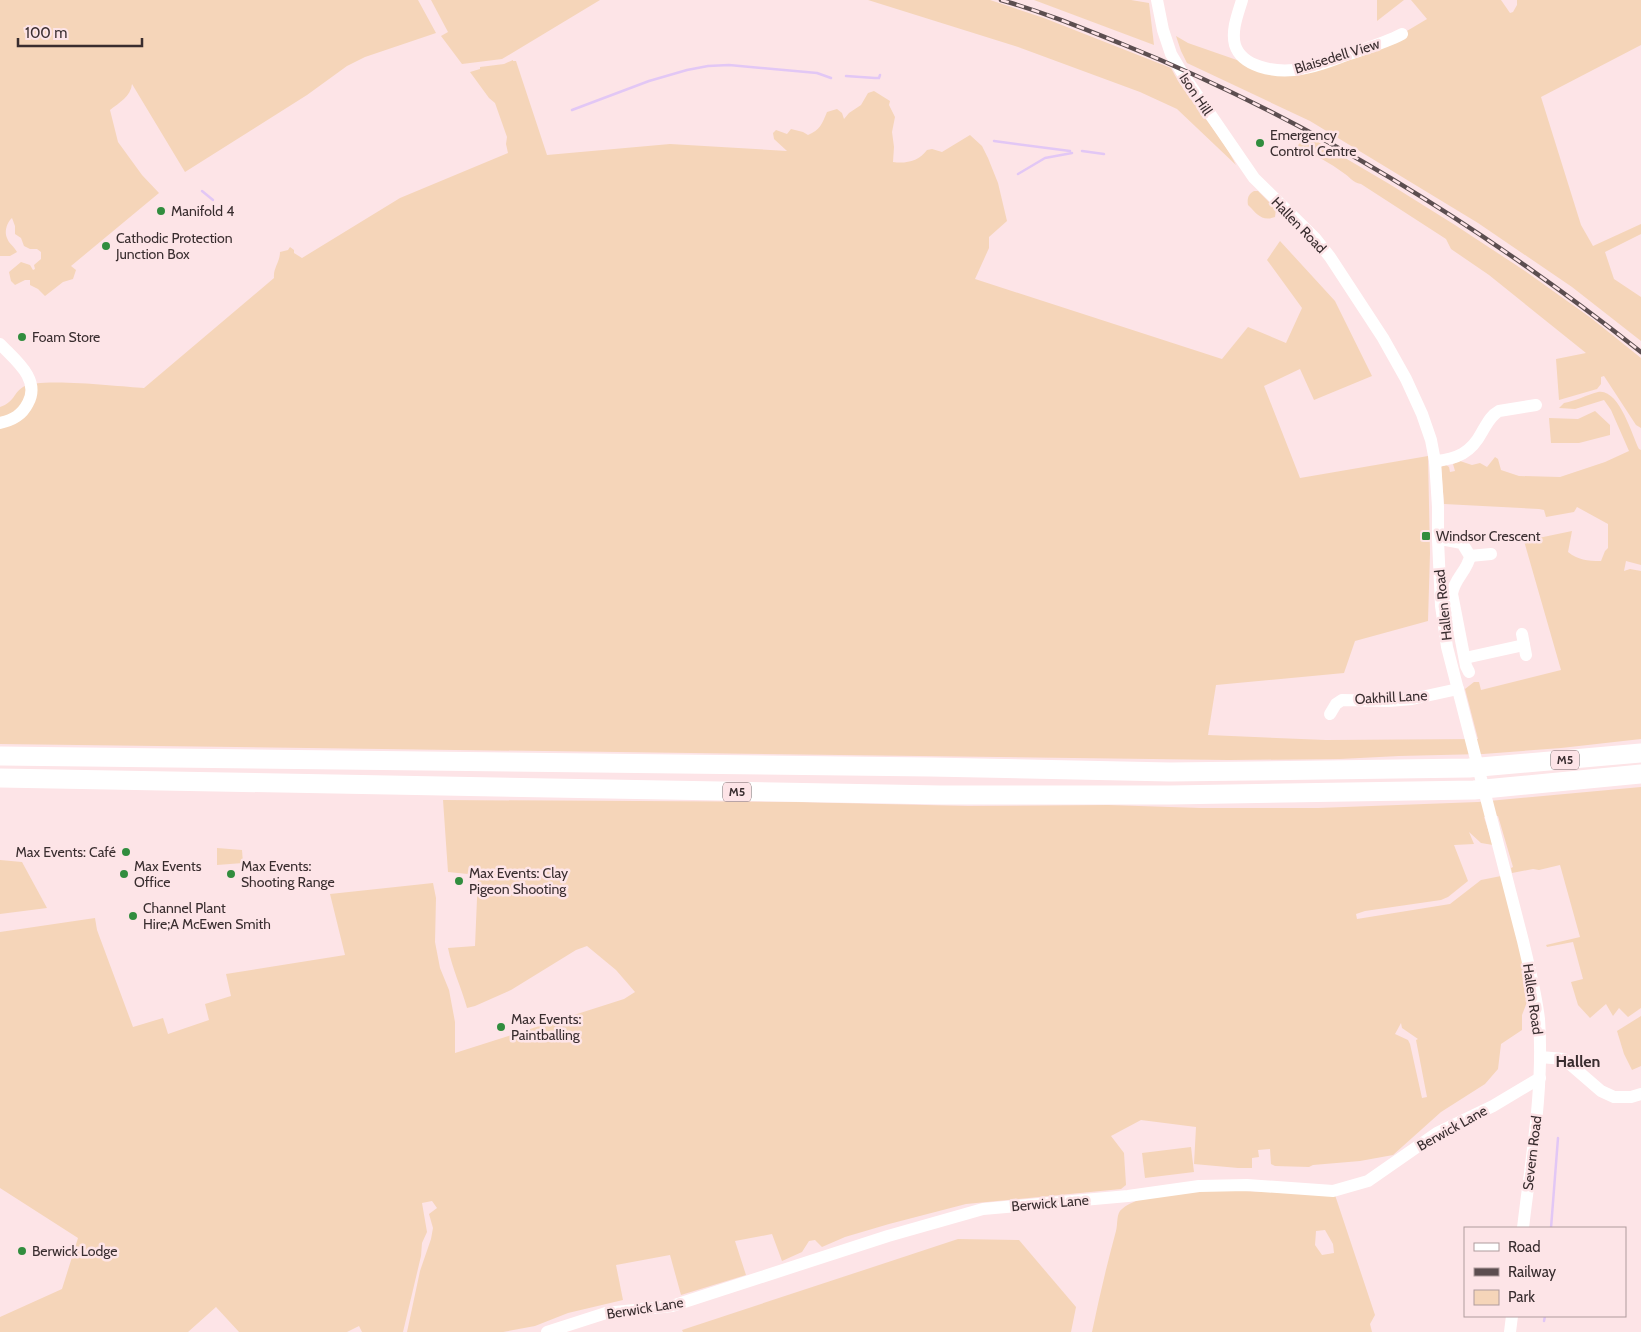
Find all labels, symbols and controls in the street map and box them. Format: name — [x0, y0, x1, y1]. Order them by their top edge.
scale bar — [18, 15, 141, 47]
text: 100 m — [25, 24, 67, 42]
street label: Blaisedell View — [1292, 34, 1382, 78]
street label: Ison Hill — [1175, 69, 1217, 119]
place label: Emergency Control Centre — [1270, 126, 1356, 160]
marker: Emergency Control Centre — [1254, 137, 1266, 149]
street label: Hallen Road — [1268, 193, 1330, 257]
place label: Manifold 4 — [171, 202, 234, 220]
marker: Manifold 4 — [155, 205, 167, 217]
place label: Cathodic Protection Junction Box — [115, 229, 233, 263]
marker: Cathodic Protection Junction Box — [100, 240, 112, 252]
place label: Foam Store — [32, 328, 100, 346]
marker: Foam Store — [16, 331, 28, 343]
place label: Windsor Crescent — [1436, 527, 1541, 545]
marker: Windsor Crescent — [1420, 530, 1432, 542]
street label: Hallen Road — [1430, 568, 1456, 642]
street label: Oakhill Lane — [1354, 686, 1428, 708]
road number: M5 — [1551, 750, 1579, 770]
road number: M5 — [723, 782, 751, 802]
place label: Max Events: Café — [16, 843, 116, 861]
marker: Max Events: Café — [120, 846, 132, 858]
place label: Max Events Office — [134, 857, 202, 891]
place label: Max Events: Shooting Range — [241, 857, 335, 891]
place label: Max Events: Clay Pigeon Shooting — [469, 864, 568, 898]
marker: Max Events Office — [118, 868, 130, 880]
marker: Max Events: Shooting Range — [225, 868, 237, 880]
marker: Max Events: Clay Pigeon Shooting — [453, 875, 465, 887]
place label: Channel Plant Hire;A McEwen Smith — [143, 899, 271, 933]
marker: Channel Plant Hire;A McEwen Smith — [127, 910, 139, 922]
street label: Hallen Road — [1519, 962, 1547, 1036]
place label: Max Events: Paintballing — [511, 1010, 581, 1044]
marker: Max Events: Paintballing — [495, 1021, 507, 1033]
district label: Hallen — [1556, 1052, 1600, 1071]
street label: Berwick Lane — [1414, 1101, 1490, 1155]
street label: Severn Road — [1518, 1115, 1546, 1191]
street label: Berwick Lane — [1011, 1191, 1089, 1215]
legend — [1464, 1227, 1626, 1317]
text: Road — [1508, 1238, 1541, 1256]
place label: Berwick Lodge — [32, 1242, 117, 1260]
marker: Berwick Lodge — [16, 1245, 28, 1257]
text: Railway — [1508, 1263, 1557, 1281]
text: Park — [1508, 1288, 1535, 1306]
street label: Berwick Lane — [605, 1293, 685, 1323]

